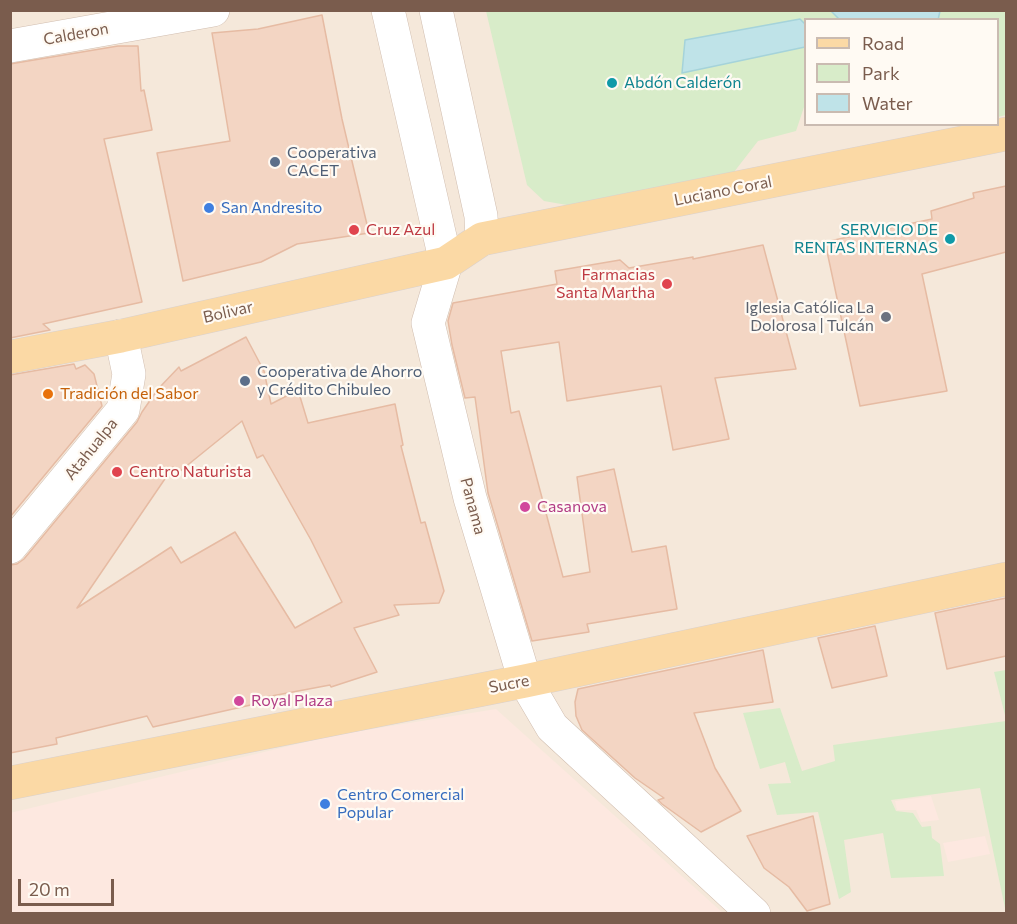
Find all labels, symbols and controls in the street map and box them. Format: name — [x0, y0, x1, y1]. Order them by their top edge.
legend — [804, 18, 999, 126]
street label: Calderon — [42, 19, 110, 49]
text: Road — [862, 32, 904, 54]
text: Park — [862, 62, 900, 84]
place label: Abdón Calderón — [624, 73, 741, 93]
marker: Abdón Calderón — [605, 76, 619, 90]
text: Water — [862, 92, 913, 114]
place label: Cooperativa CACET — [287, 143, 377, 181]
marker: Cooperativa CACET — [268, 155, 282, 169]
street label: Luciano Coral — [672, 172, 774, 210]
place label: San Andresito — [221, 198, 322, 218]
marker: San Andresito — [202, 201, 216, 215]
place label: Cruz Azul — [366, 220, 435, 240]
place label: SERVICIO DE RENTAS INTERNAS — [794, 220, 938, 258]
marker: Cruz Azul — [347, 223, 361, 237]
marker: SERVICIO DE RENTAS INTERNAS — [943, 232, 957, 246]
place label: Farmacias Santa Martha — [556, 265, 655, 303]
marker: Farmacias Santa Martha — [660, 277, 674, 291]
street label: Bolivar — [201, 297, 255, 327]
place label: Iglesia Católica La Dolorosa | Tulcán — [745, 298, 874, 336]
marker: Iglesia Católica La Dolorosa | Tulcán — [879, 310, 893, 324]
place label: Cooperativa de Ahorro y Crédito Chibuleo — [257, 362, 422, 400]
marker: Cooperativa de Ahorro y Crédito Chibuleo — [238, 374, 252, 388]
place label: Tradición del Sabor — [60, 384, 199, 404]
marker: Tradición del Sabor — [41, 387, 55, 401]
street label: Atahualpa — [60, 414, 122, 484]
place label: Centro Naturista — [129, 462, 251, 482]
marker: Centro Naturista — [110, 465, 124, 479]
street label: Panama — [456, 475, 490, 537]
place label: Casanova — [537, 497, 607, 517]
marker: Casanova — [518, 500, 532, 514]
street label: Sucre — [487, 671, 531, 697]
place label: Royal Plaza — [251, 691, 333, 711]
marker: Royal Plaza — [232, 694, 246, 708]
place label: Centro Comercial Popular — [337, 785, 464, 823]
marker: Centro Comercial Popular — [318, 797, 332, 811]
scale bar — [21, 867, 117, 905]
text: 20 m — [29, 878, 70, 900]

